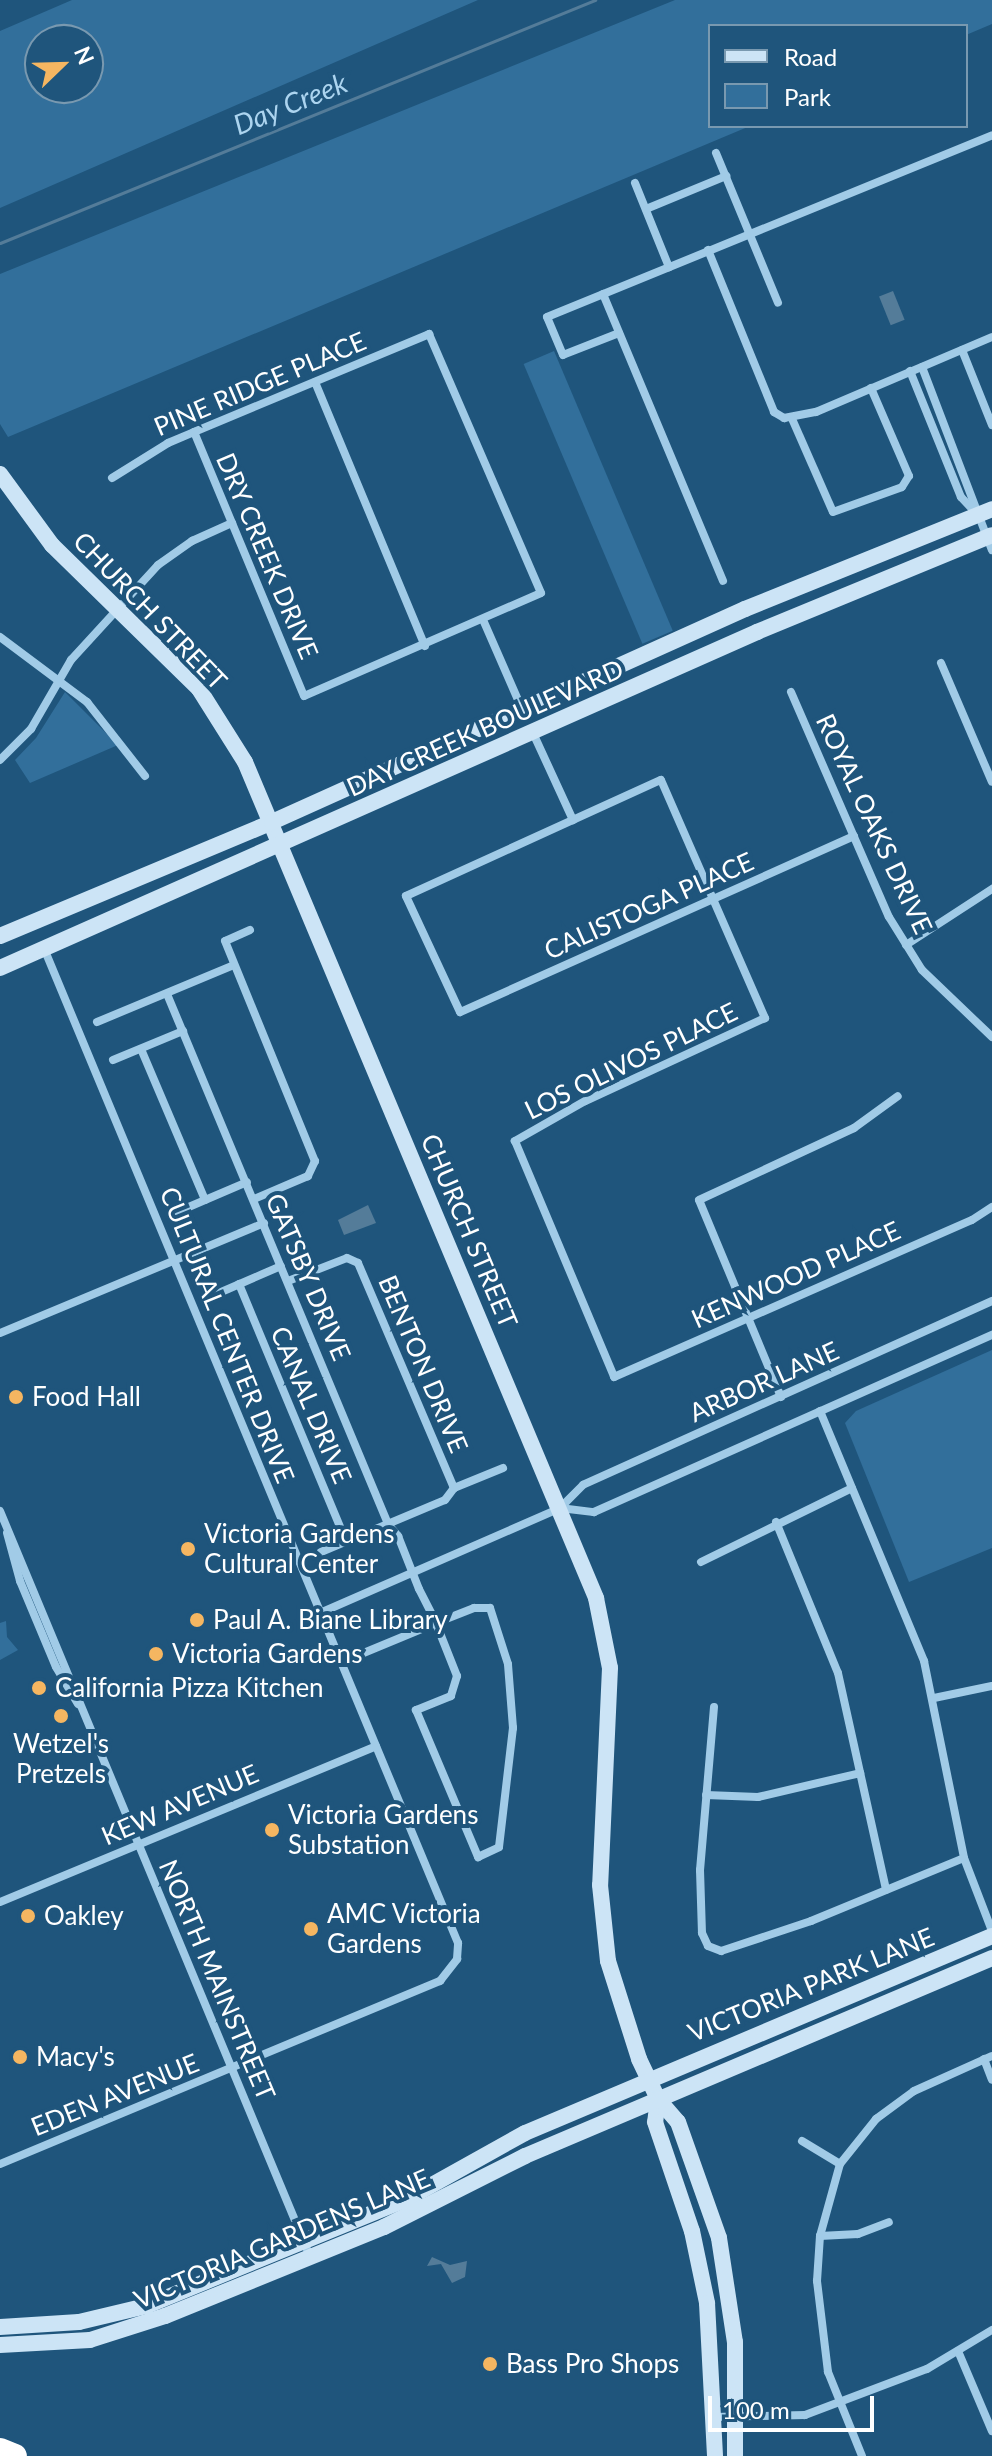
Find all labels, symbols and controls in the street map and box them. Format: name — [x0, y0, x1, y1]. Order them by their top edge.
north arrow — [24, 24, 104, 104]
legend — [708, 24, 968, 128]
text: N — [69, 42, 100, 68]
text: Road — [784, 42, 837, 71]
water label: Day Creek — [228, 65, 352, 141]
text: Park — [784, 82, 831, 111]
street label: PINE RIDGE PLACE — [149, 325, 371, 443]
street label: DRY CREEK DRIVE — [209, 448, 325, 664]
street label: CHURCH STREET — [67, 526, 233, 696]
street label: DAY CREEK BOULEVARD — [341, 653, 629, 803]
street label: ROYAL OAKS DRIVE — [809, 709, 939, 939]
street label: CALISTOGA PLACE — [539, 846, 759, 966]
street label: LOS OLIVOS PLACE — [520, 996, 742, 1126]
street label: CHURCH STREET — [414, 1129, 524, 1333]
street label: CULTURAL CENTER DRIVE — [153, 1182, 301, 1488]
street label: GATSBY DRIVE — [259, 1189, 357, 1365]
street label: KENWOOD PLACE — [687, 1215, 905, 1335]
street label: BENTON DRIVE — [372, 1271, 474, 1457]
street label: CANAL DRIVE — [264, 1321, 358, 1489]
street label: ARBOR LANE — [684, 1335, 844, 1429]
place label: Food Hall — [32, 1381, 141, 1413]
marker: Food Hall — [7, 1388, 25, 1406]
place label: Victoria Gardens Cultural Center — [204, 1518, 394, 1580]
marker: Victoria Gardens Cultural Center — [179, 1540, 197, 1558]
place label: Paul A. Biane Library — [213, 1604, 449, 1636]
marker: Paul A. Biane Library — [188, 1611, 206, 1629]
place label: Victoria Gardens — [172, 1638, 362, 1670]
marker: Victoria Gardens — [147, 1645, 165, 1663]
place label: California Pizza Kitchen — [55, 1672, 324, 1704]
marker: California Pizza Kitchen — [30, 1679, 48, 1697]
marker: Wetzel's Pretzels — [52, 1707, 70, 1725]
place label: Wetzel's Pretzels — [13, 1728, 109, 1790]
street label: KEW AVENUE — [96, 1758, 264, 1852]
place label: Victoria Gardens Substation — [288, 1799, 478, 1860]
marker: Victoria Gardens Substation — [263, 1821, 281, 1839]
street label: NORTH MAINSTREET — [152, 1855, 282, 2105]
place label: AMC Victoria Gardens — [327, 1898, 482, 1960]
place label: Oakley — [44, 1900, 124, 1932]
marker: Oakley — [19, 1907, 37, 1925]
marker: AMC Victoria Gardens — [302, 1920, 320, 1938]
street label: VICTORIA PARK LANE — [683, 1921, 939, 2049]
place label: Macy's — [36, 2041, 115, 2073]
street label: EDEN AVENUE — [26, 2047, 204, 2143]
marker: Macy's — [11, 2048, 29, 2066]
street label: VICTORIA GARDENS LANE — [129, 2162, 435, 2316]
place label: Bass Pro Shops — [506, 2348, 679, 2380]
marker: Bass Pro Shops — [481, 2355, 499, 2373]
scale bar — [712, 2380, 878, 2430]
text: 100 m — [722, 2395, 790, 2424]

